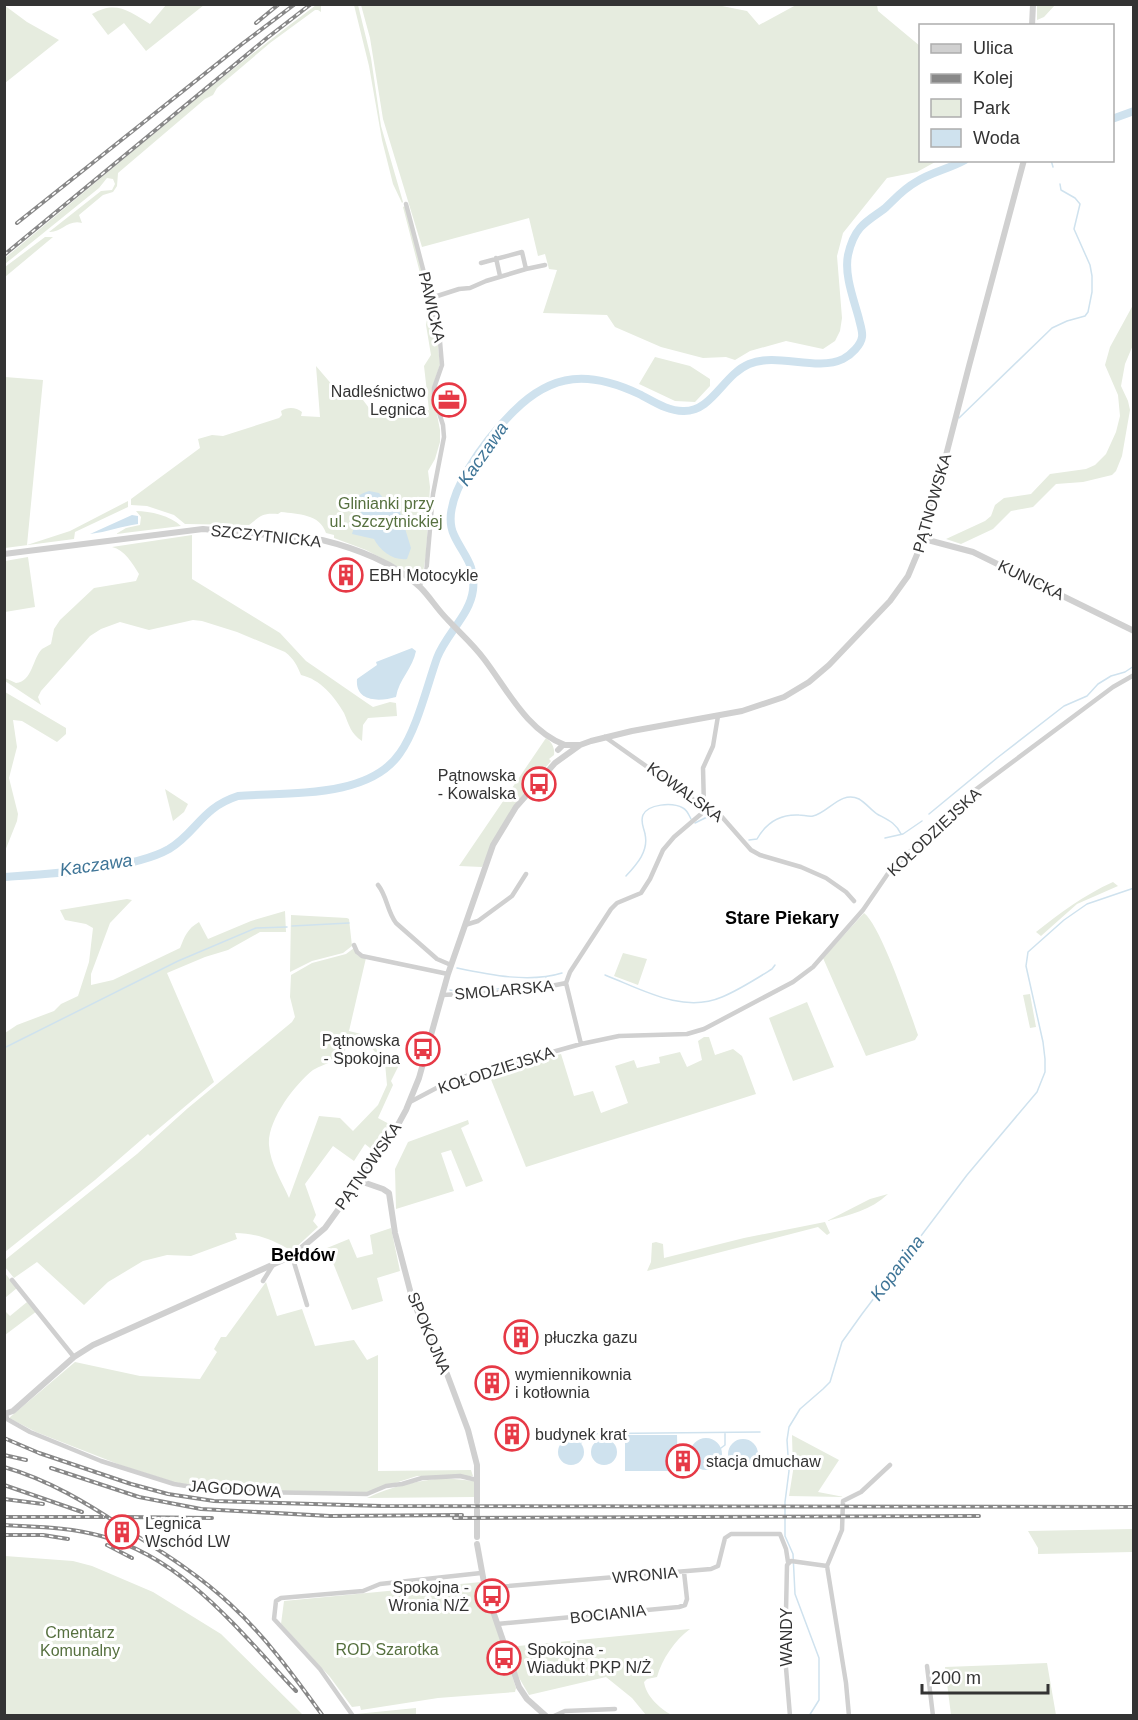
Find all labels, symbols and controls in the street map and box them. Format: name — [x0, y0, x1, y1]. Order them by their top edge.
legend — [919, 24, 1114, 162]
text: Ulica — [973, 38, 1014, 58]
text: Kolej — [973, 68, 1013, 88]
text: Park — [973, 98, 1011, 118]
text: Woda — [973, 128, 1021, 148]
street label: PAWICKA — [416, 270, 448, 344]
office icon: Nadleśnictwo Legnica — [431, 382, 467, 418]
place label: Nadleśnictwo Legnica — [331, 383, 426, 418]
water label: Kaczawa — [454, 418, 512, 490]
street label: PĄTNOWSKA — [910, 451, 954, 554]
park label: Glinianki przy ul. Szczytnickiej — [330, 495, 442, 530]
street label: SZCZYTNICKA — [210, 522, 322, 550]
building icon: EBH Motocykle — [328, 557, 364, 593]
street label: KUNICKA — [995, 557, 1067, 603]
place label: EBH Motocykle — [369, 567, 478, 584]
street label: KOWALSKA — [644, 759, 726, 825]
bus stop icon: Pątnowska - Kowalska — [521, 766, 557, 802]
place label: Pątnowska - Kowalska — [438, 767, 516, 802]
street label: KOŁODZIEJSKA — [884, 784, 984, 879]
water label: Kaczawa — [58, 850, 134, 880]
district label: Stare Piekary — [725, 908, 839, 928]
street label: SMOLARSKA — [454, 977, 555, 1003]
bus stop icon: Pątnowska - Spokojna — [405, 1031, 441, 1067]
place label: Pątnowska - Spokojna — [322, 1032, 400, 1067]
street label: KOŁODZIEJSKA — [436, 1043, 556, 1097]
street label: PĄTNOWSKA — [332, 1119, 404, 1213]
water label: Kopanina — [866, 1232, 928, 1304]
district label: Bełdów — [271, 1245, 336, 1265]
street label: SPOKOJNA — [404, 1290, 454, 1377]
building icon: płuczka gazu — [503, 1319, 539, 1355]
place label: płuczka gazu — [544, 1329, 637, 1346]
building icon: wymiennikownia i kotłownia — [474, 1365, 510, 1401]
place label: wymiennikownia i kotłownia — [514, 1366, 632, 1401]
building icon: budynek krat — [494, 1416, 530, 1452]
place label: budynek krat — [535, 1426, 627, 1443]
building icon: stacja dmuchaw — [665, 1443, 701, 1479]
place label: stacja dmuchaw — [706, 1453, 821, 1470]
street label: JAGODOWA — [188, 1477, 282, 1501]
building icon: Legnica Wschód LW — [104, 1514, 140, 1550]
place label: Legnica Wschód LW — [145, 1515, 231, 1550]
street label: WRONIA — [611, 1564, 679, 1586]
bus stop icon: Spokojna - Wronia N/Ż — [474, 1578, 510, 1614]
place label: Spokojna - Wronia N/Ż — [388, 1579, 469, 1614]
street label: BOCIANIA — [569, 1602, 647, 1626]
street label: WANDY — [778, 1607, 795, 1666]
park label: Cmentarz Komunalny — [40, 1624, 120, 1659]
bus stop icon: Spokojna - Wiadukt PKP N/Ż — [486, 1640, 522, 1676]
park label: ROD Szarotka — [335, 1641, 439, 1658]
place label: Spokojna - Wiadukt PKP N/Ż — [527, 1641, 651, 1676]
scale bar — [922, 1657, 1048, 1695]
text: 200 m — [931, 1668, 981, 1688]

